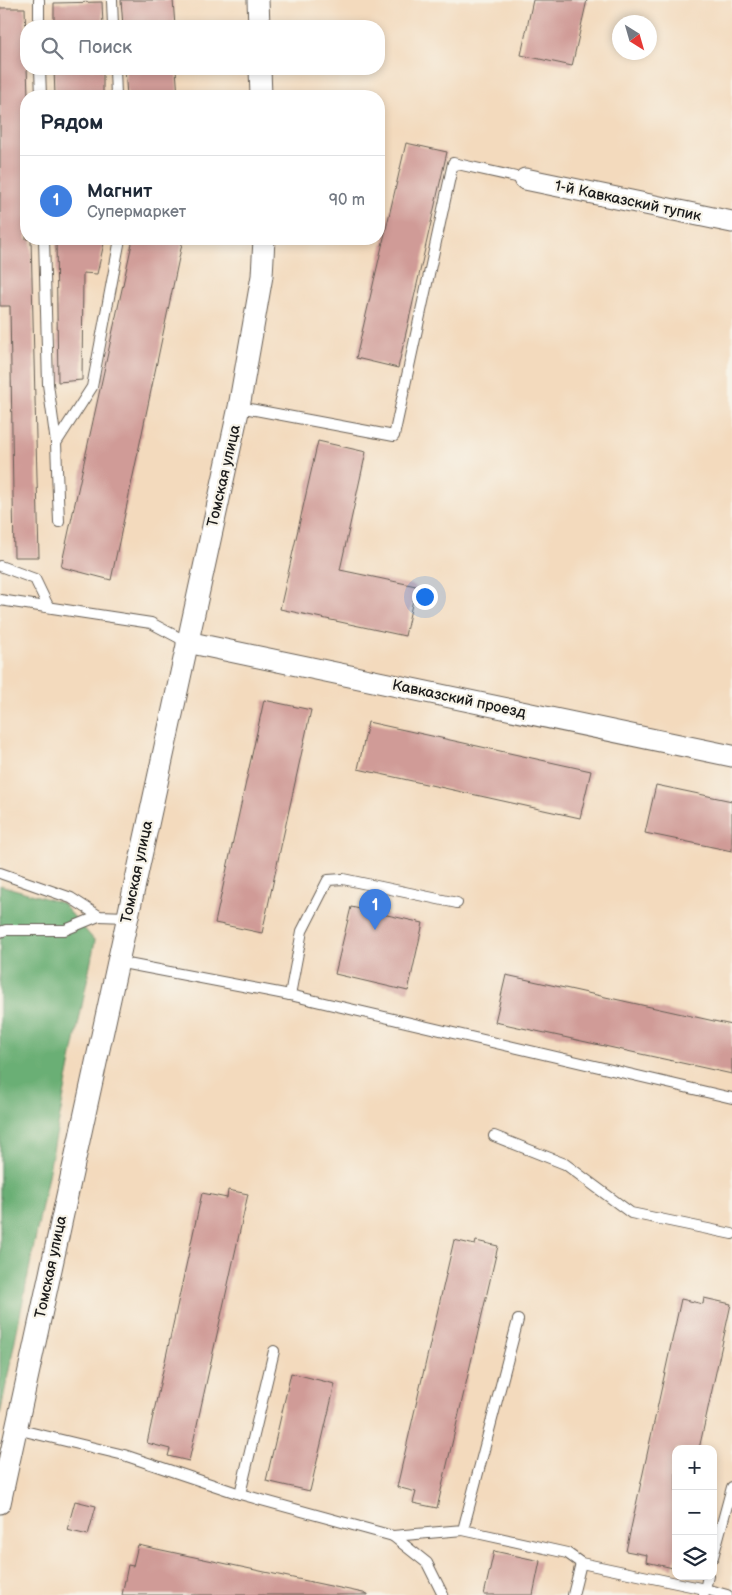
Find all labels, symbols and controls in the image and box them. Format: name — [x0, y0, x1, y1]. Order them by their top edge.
north arrow — [612, 15, 657, 60]
search box — [20, 20, 385, 75]
icon: search — [38, 34, 66, 62]
text: Поиск — [78, 36, 132, 59]
text: Рядом — [40, 110, 103, 135]
street label: 1-й Кавказский тупик — [553, 176, 703, 226]
text: Магнит — [87, 180, 152, 203]
text: 1 — [53, 191, 59, 210]
text: 90 m — [329, 191, 365, 210]
text: Супермаркет — [87, 203, 186, 222]
street label: Томская улица — [203, 423, 245, 529]
your location — [412, 584, 438, 610]
street label: Кавказский проезд — [390, 676, 528, 722]
street label: Томская улица — [117, 819, 157, 925]
pin: 1 — [359, 889, 391, 930]
street label: Томская улица — [31, 1214, 71, 1320]
map controls — [672, 1445, 717, 1580]
button: + — [672, 1445, 717, 1490]
button: − — [672, 1490, 717, 1535]
button: layers — [672, 1535, 717, 1580]

